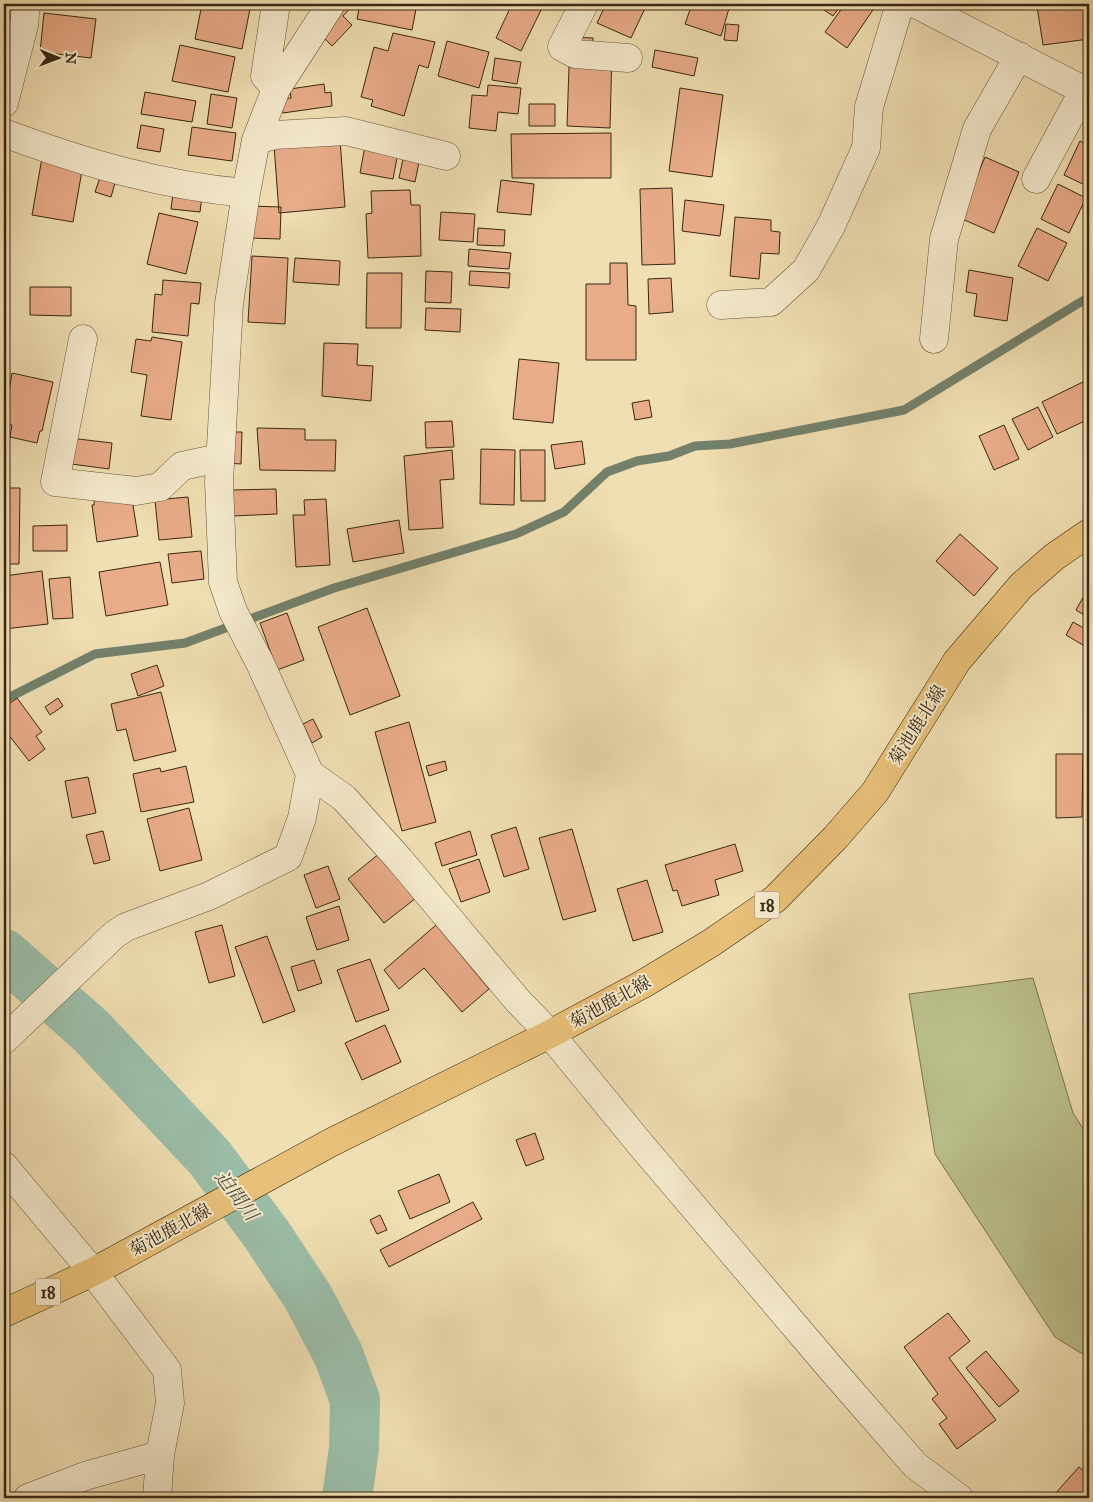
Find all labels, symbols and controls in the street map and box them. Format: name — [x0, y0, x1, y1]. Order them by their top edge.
north arrow — [32, 32, 82, 82]
text: N — [62, 52, 79, 64]
street label: 菊池鹿北線 — [884, 681, 950, 769]
road number: 18 — [754, 892, 780, 918]
street label: 菊池鹿北線 — [565, 971, 655, 1033]
water label: 迫間川 — [210, 1166, 264, 1227]
street label: 菊池鹿北線 — [125, 1199, 215, 1261]
road number: 18 — [36, 1278, 60, 1305]

